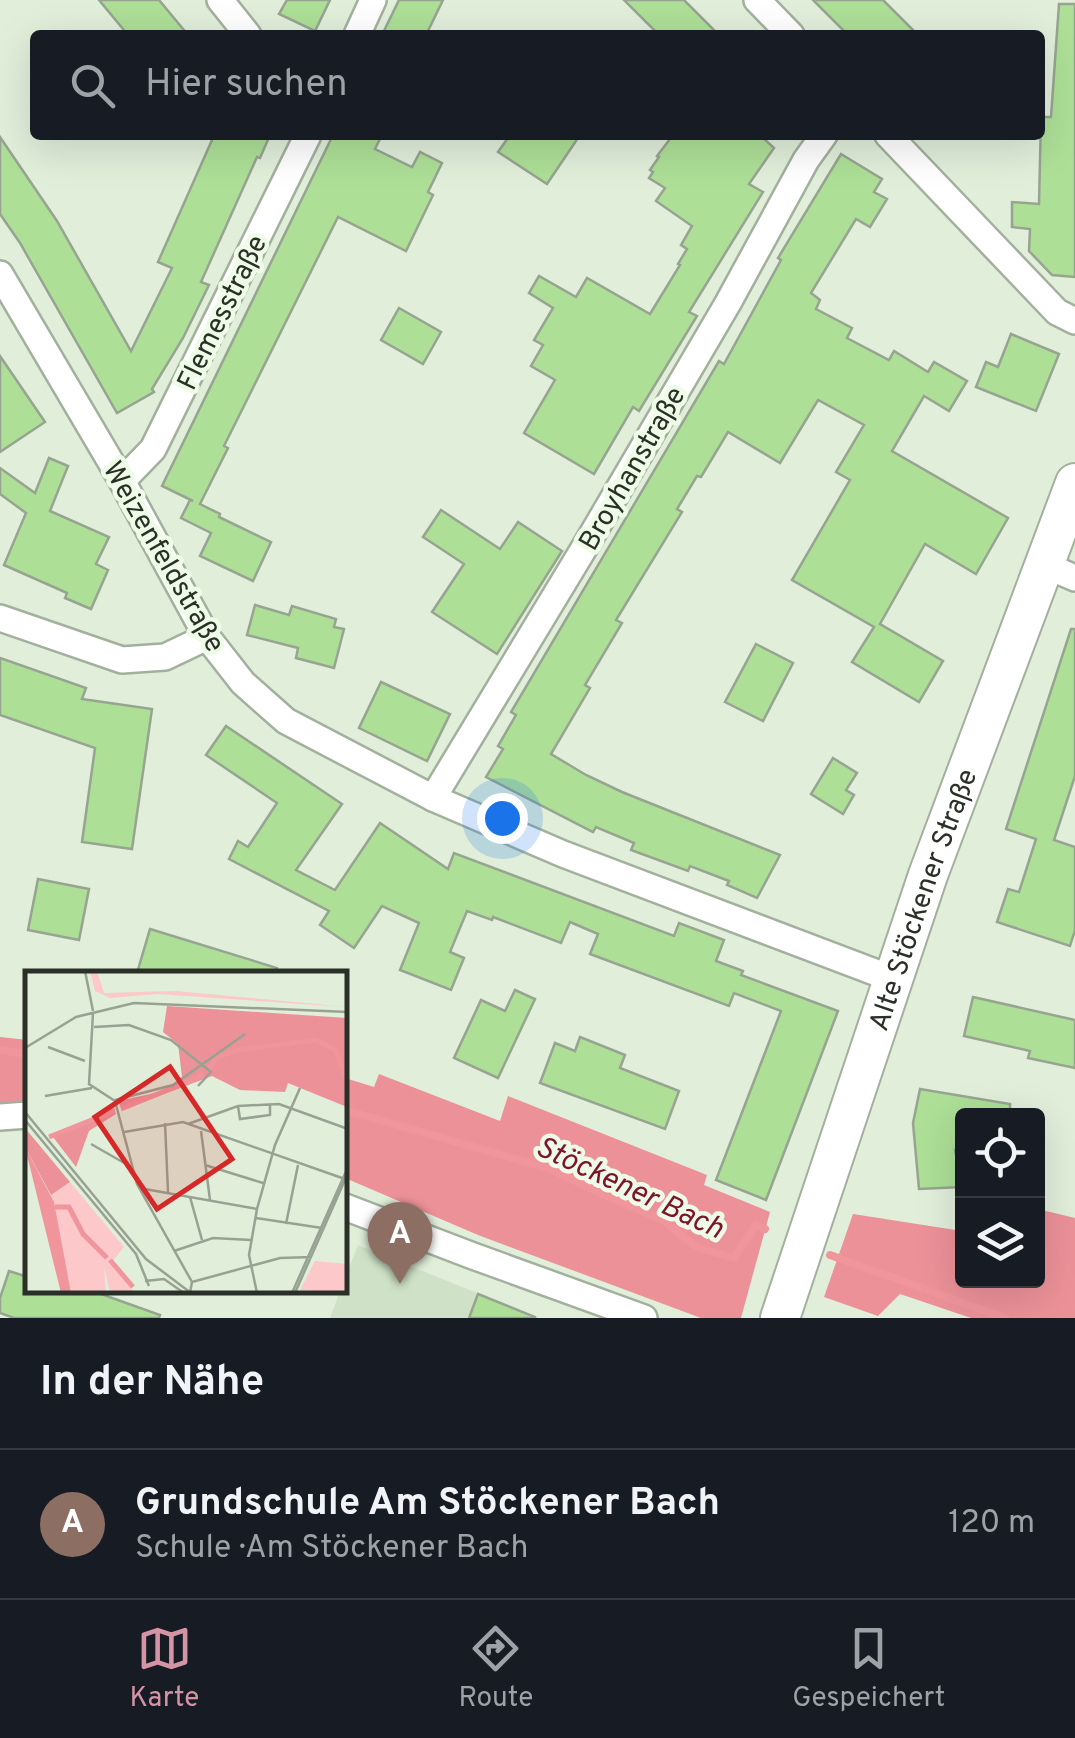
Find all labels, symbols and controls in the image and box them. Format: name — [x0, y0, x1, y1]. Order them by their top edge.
search box — [30, 30, 1045, 140]
icon: search — [65, 58, 120, 113]
text: Hier suchen — [145, 61, 348, 110]
street label: Flemesstraße — [171, 230, 277, 397]
street label: Broyhanstraße — [572, 381, 695, 558]
street label: Weizenfeldstraße — [93, 456, 232, 659]
street label: Alte Stöckener Straße — [862, 764, 987, 1036]
your location — [477, 793, 528, 844]
inset map — [25, 971, 348, 1293]
map controls — [955, 1108, 1045, 1288]
button: locate — [955, 1108, 1045, 1198]
water label: Stöckener Bach — [529, 1130, 729, 1249]
button: layers — [955, 1198, 1045, 1288]
pin: A — [368, 1202, 432, 1284]
text: In der Nähe — [40, 1357, 264, 1410]
text: Grundschule Am Stöckener Bach — [135, 1480, 720, 1529]
text: A — [61, 1504, 84, 1544]
text: 120 m — [948, 1504, 1035, 1544]
text: Schule · Am Stöckener Bach — [135, 1529, 528, 1569]
tab: Karte — [130, 1621, 199, 1717]
tab: Route — [459, 1621, 533, 1717]
tab: Gespeichert — [792, 1621, 945, 1717]

